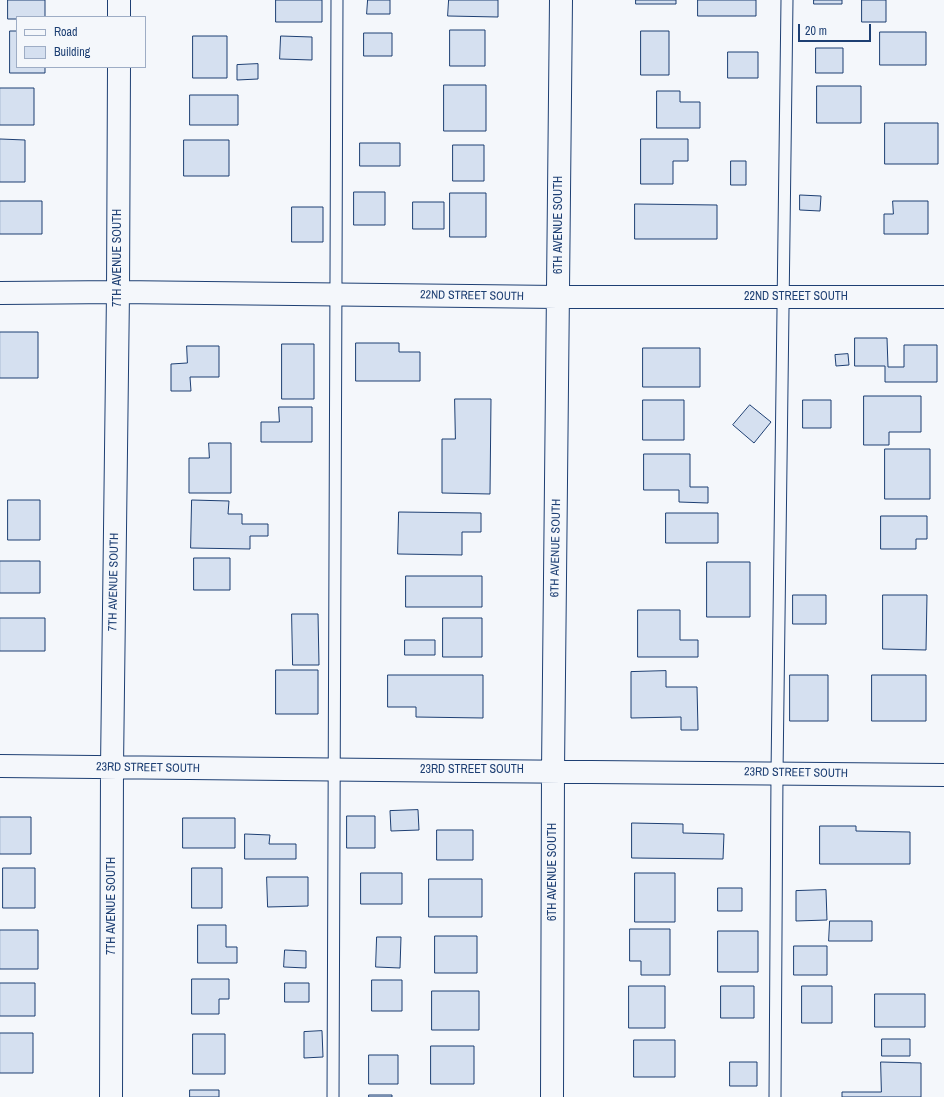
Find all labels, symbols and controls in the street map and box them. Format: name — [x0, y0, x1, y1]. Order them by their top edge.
legend — [16, 16, 146, 68]
scale bar — [800, 16, 873, 42]
text: 20 m — [805, 23, 827, 39]
text: Road — [54, 24, 78, 40]
text: Building — [54, 44, 90, 60]
street label: 6TH AVENUE SOUTH — [552, 176, 566, 274]
street label: 7TH AVENUE SOUTH — [111, 209, 125, 307]
street label: 22ND STREET SOUTH — [420, 288, 524, 304]
street label: 22ND STREET SOUTH — [744, 290, 848, 304]
street label: 6TH AVENUE SOUTH — [548, 499, 564, 597]
street label: 7TH AVENUE SOUTH — [106, 533, 122, 631]
street label: 23RD STREET SOUTH — [96, 760, 200, 776]
street label: 23RD STREET SOUTH — [420, 763, 524, 777]
street label: 23RD STREET SOUTH — [744, 765, 848, 781]
street label: 6TH AVENUE SOUTH — [546, 823, 560, 921]
street label: 7TH AVENUE SOUTH — [105, 857, 119, 955]

